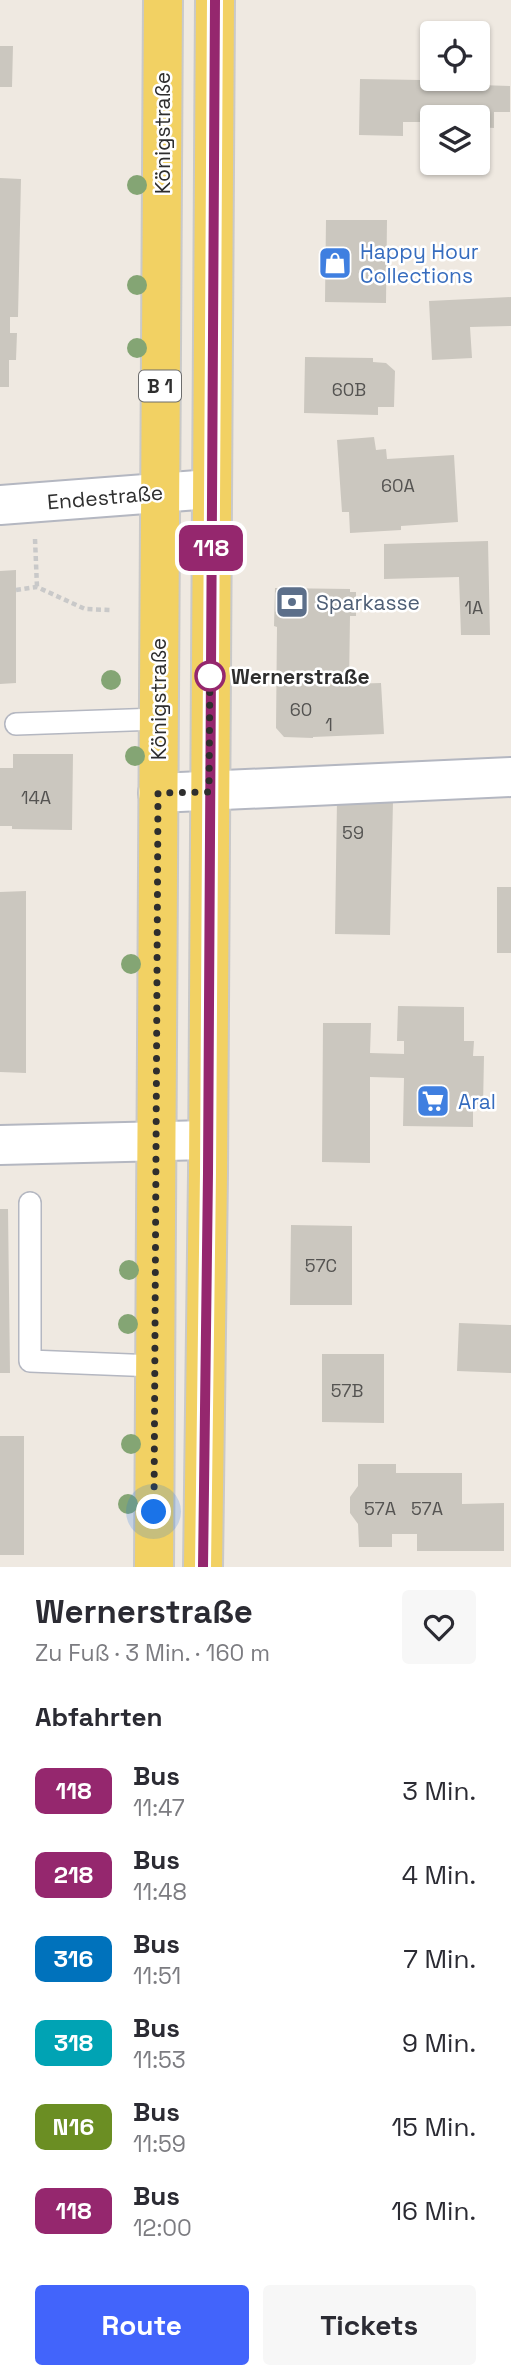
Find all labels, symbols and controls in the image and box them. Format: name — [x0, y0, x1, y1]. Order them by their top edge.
map controls — [420, 21, 490, 175]
button: locate — [420, 21, 490, 91]
street label: Königstraße — [149, 72, 176, 194]
button: layers — [420, 105, 490, 175]
place label: Happy Hour Collections — [360, 238, 479, 289]
shop icon: Happy Hour Collections — [316, 244, 354, 282]
road number: B 1 — [139, 370, 181, 402]
house number: 60B — [332, 378, 366, 401]
house number: 60A — [381, 474, 415, 497]
street label: Endestraße — [46, 478, 164, 516]
line badge: 118 — [171, 525, 251, 571]
text: 118 — [193, 532, 229, 563]
bank icon: Sparkasse — [273, 583, 311, 621]
place label: Sparkasse — [316, 589, 420, 616]
house number: 1A — [465, 596, 483, 619]
street label: Königstraße — [145, 638, 172, 760]
marker: Wernerstraße — [195, 661, 225, 691]
place label: Wernerstraße — [231, 663, 370, 690]
house number: 60 — [290, 698, 312, 721]
house number: 1 — [325, 713, 333, 736]
house number: 14A — [21, 786, 51, 809]
house number: 59 — [342, 821, 364, 844]
supermarket icon: Aral — [414, 1082, 452, 1120]
place label: Aral — [458, 1088, 496, 1115]
house number: 57C — [305, 1254, 337, 1277]
house number: 57B — [331, 1379, 363, 1402]
your location — [136, 1494, 171, 1529]
house number: 57A — [364, 1497, 396, 1520]
house number: 57A — [411, 1497, 443, 1520]
button: heart — [402, 1590, 476, 1664]
text: Wernerstraße — [35, 1591, 253, 1633]
text: Zu Fuß · 3 Min. · 160 m — [35, 1638, 270, 1668]
text: Abfahrten — [35, 1700, 163, 1734]
text: Bus — [133, 1759, 180, 1793]
text: 3 Min. — [402, 1774, 476, 1808]
text: 118 — [55, 1775, 92, 1806]
text: 11:47 — [133, 1793, 185, 1823]
text: Bus — [133, 1843, 180, 1877]
text: 4 Min. — [402, 1858, 476, 1892]
text: 218 — [54, 1859, 93, 1890]
text: 11:48 — [133, 1877, 187, 1907]
text: Bus — [133, 1927, 180, 1961]
text: 7 Min. — [403, 1942, 476, 1976]
text: 316 — [54, 1943, 93, 1974]
text: 11:51 — [133, 1961, 181, 1991]
text: Bus — [133, 2011, 180, 2045]
text: 9 Min. — [402, 2026, 476, 2060]
text: 318 — [54, 2027, 93, 2058]
text: 11:53 — [133, 2045, 186, 2075]
text: Bus — [133, 2095, 180, 2129]
text: 15 Min. — [391, 2110, 476, 2144]
text: N16 — [53, 2111, 94, 2142]
text: 11:59 — [133, 2129, 186, 2159]
text: Bus — [133, 2179, 180, 2213]
text: 16 Min. — [391, 2194, 476, 2228]
text: 118 — [55, 2195, 92, 2226]
text: 12:00 — [133, 2213, 192, 2243]
button: Route — [35, 2285, 249, 2365]
button: Tickets — [263, 2285, 476, 2365]

